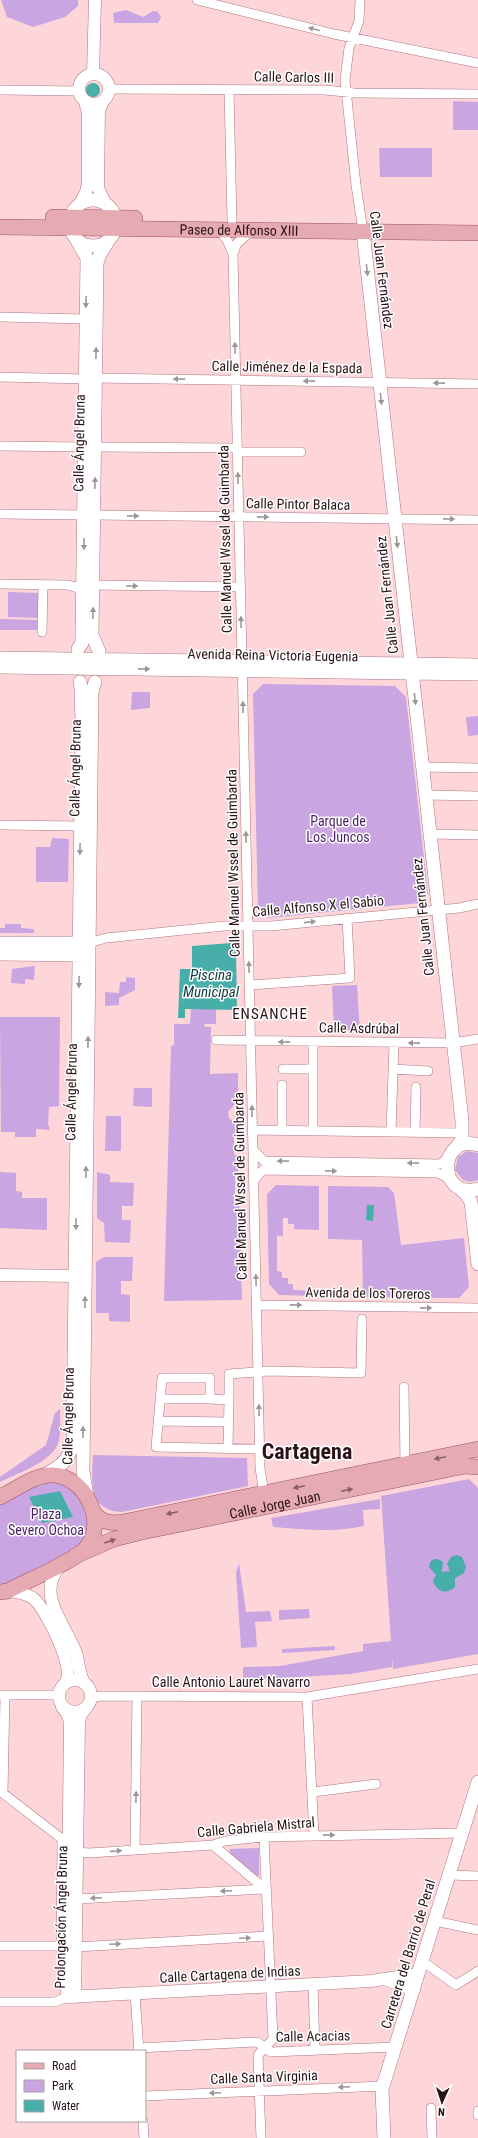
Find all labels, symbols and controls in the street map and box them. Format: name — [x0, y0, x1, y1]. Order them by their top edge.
one-way arrow — [308, 26, 320, 32]
street label: Calle Carlos III — [254, 68, 334, 86]
street label: Calle Juan Fernández — [367, 210, 397, 330]
street label: Paseo de Alfonso XIII — [180, 221, 298, 239]
one-way arrow — [364, 264, 370, 276]
one-way arrow — [83, 296, 89, 309]
one-way arrow — [232, 341, 238, 354]
one-way arrow — [93, 346, 99, 359]
street label: Calle Jiménez de la Espada — [211, 358, 363, 376]
one-way arrow — [173, 376, 185, 383]
one-way arrow — [302, 378, 315, 384]
one-way arrow — [433, 380, 445, 387]
one-way arrow — [378, 393, 385, 405]
street label: Calle Ángel Bruna — [69, 394, 88, 492]
street label: Calle Manuel Wssel de Guimbarda — [215, 445, 235, 633]
one-way arrow — [235, 471, 241, 484]
one-way arrow — [91, 477, 98, 489]
street label: Calle Pintor Balaca — [246, 495, 350, 513]
one-way arrow — [127, 513, 140, 519]
one-way arrow — [257, 514, 270, 520]
one-way arrow — [443, 516, 456, 522]
street label: Calle Juan Fernández — [373, 535, 401, 655]
one-way arrow — [394, 536, 401, 548]
one-way arrow — [80, 538, 87, 550]
one-way arrow — [126, 583, 139, 589]
one-way arrow — [90, 606, 96, 619]
one-way arrow — [238, 615, 244, 628]
street label: Avenida Reina Victoria Eugenia — [188, 646, 358, 664]
one-way arrow — [138, 666, 151, 672]
one-way arrow — [412, 693, 418, 705]
one-way arrow — [240, 700, 246, 713]
street label: Calle Ángel Bruna — [65, 719, 84, 817]
street label: Calle Manuel Wssel de Guimbarda — [223, 769, 243, 957]
park label: Parque de Los Juncos — [306, 813, 370, 845]
one-way arrow — [243, 830, 249, 843]
one-way arrow — [77, 843, 83, 856]
street label: Calle Juan Fernández — [409, 857, 437, 977]
street label: Calle Alfonso X el Sabio — [252, 892, 384, 920]
one-way arrow — [303, 919, 316, 925]
one-way arrow — [246, 960, 252, 973]
water label: Piscina Municipal — [183, 966, 240, 1001]
one-way arrow — [76, 976, 82, 989]
district label: ENSANCHE — [232, 1005, 308, 1023]
street label: Calle Asdrúbal — [319, 1019, 399, 1037]
one-way arrow — [85, 1035, 91, 1048]
one-way arrow — [277, 1039, 290, 1045]
one-way arrow — [407, 1040, 420, 1046]
street label: Calle Ángel Bruna — [61, 1043, 80, 1141]
street label: Calle Manuel Wssel de Guimbarda — [230, 1092, 250, 1280]
one-way arrow — [249, 1105, 256, 1117]
one-way arrow — [276, 1158, 289, 1164]
one-way arrow — [407, 1160, 419, 1167]
one-way arrow — [83, 1166, 90, 1178]
one-way arrow — [325, 1168, 338, 1174]
one-way arrow — [73, 1218, 79, 1231]
one-way arrow — [253, 1273, 259, 1286]
street label: Avenida de los Toreros — [305, 1284, 431, 1302]
one-way arrow — [82, 1295, 88, 1308]
one-way arrow — [290, 1302, 303, 1308]
one-way arrow — [420, 1304, 432, 1311]
street label: Calle Ángel Bruna — [58, 1367, 77, 1465]
one-way arrow — [256, 1403, 262, 1416]
one-way arrow — [80, 1426, 87, 1438]
district label: Cartagena — [262, 1439, 352, 1464]
one-way arrow — [434, 1455, 446, 1461]
one-way arrow — [293, 1484, 305, 1490]
one-way arrow — [341, 1487, 353, 1493]
street label: Calle Jorge Juan — [228, 1488, 322, 1522]
park label: Plaza Severo Ochoa — [8, 1506, 84, 1538]
one-way arrow — [165, 1510, 178, 1516]
one-way arrow — [105, 1537, 117, 1543]
street label: Calle Antonio Lauret Navarro — [152, 1674, 310, 1690]
one-way arrow — [132, 1791, 139, 1803]
street label: Calle Gabriela Mistral — [196, 1814, 316, 1840]
one-way arrow — [323, 1832, 336, 1838]
street label: Prolongación Ángel Bruna — [51, 1845, 70, 1989]
one-way arrow — [110, 1848, 122, 1855]
street label: Carretera del Barrio de Peral — [378, 1877, 438, 2031]
one-way arrow — [220, 1887, 232, 1894]
one-way arrow — [89, 1895, 102, 1901]
one-way arrow — [239, 1934, 251, 1941]
one-way arrow — [109, 1941, 121, 1948]
street label: Calle Cartagena de Indias — [159, 1962, 301, 1986]
street label: Calle Acacias — [275, 2027, 351, 2045]
legend — [16, 2050, 146, 2122]
text: Road — [52, 2059, 76, 2073]
street label: Calle Santa Virginia — [210, 2067, 318, 2087]
text: Park — [52, 2079, 74, 2093]
north arrow — [422, 2082, 462, 2122]
one-way arrow — [338, 2084, 351, 2091]
one-way arrow — [208, 2090, 221, 2096]
text: Water — [52, 2099, 80, 2113]
text: N — [438, 2105, 445, 2118]

